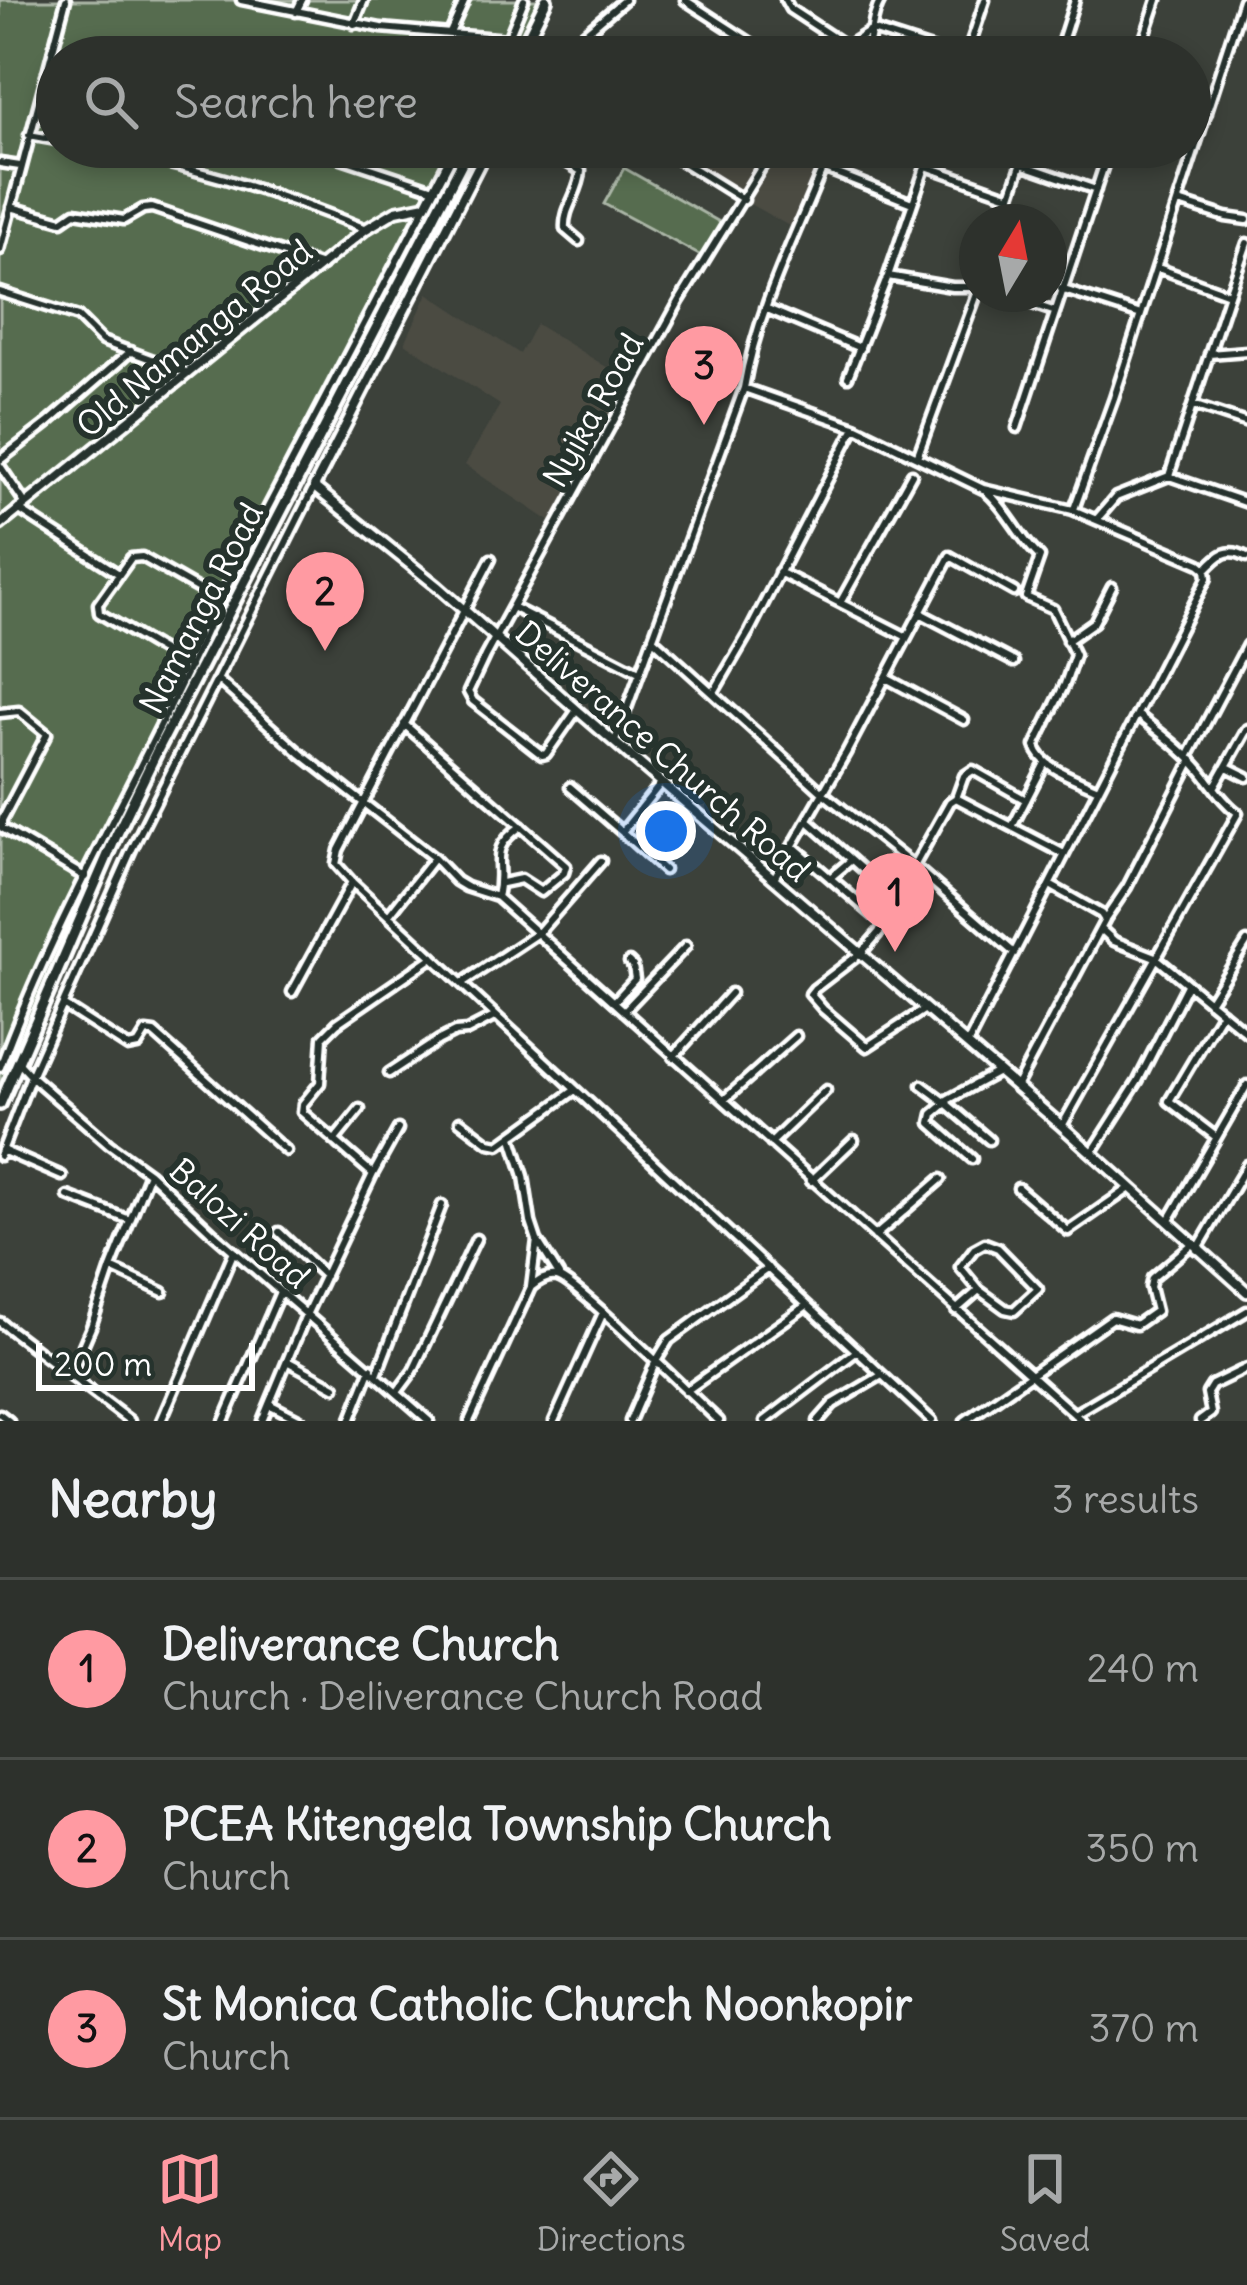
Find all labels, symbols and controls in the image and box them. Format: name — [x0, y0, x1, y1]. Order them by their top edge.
search box — [36, 36, 1211, 168]
icon: search — [78, 69, 144, 135]
text: Search here — [174, 74, 418, 130]
north arrow — [959, 204, 1067, 312]
street label: Old Namanga Road — [68, 230, 320, 446]
street label: Nyika Road — [534, 326, 652, 494]
pin: 3 — [665, 326, 743, 425]
street label: Namanga Road — [130, 496, 272, 720]
pin: 2 — [286, 552, 364, 651]
street label: Deliverance Church Road — [507, 612, 819, 890]
your location — [636, 801, 696, 861]
pin: 1 — [856, 853, 934, 952]
street label: Balozi Road — [161, 1149, 319, 1297]
scale bar — [36, 1337, 255, 1390]
text: 200 m — [54, 1343, 152, 1385]
text: Nearby — [48, 1467, 217, 1531]
text: 3 results — [1052, 1475, 1199, 1524]
text: Deliverance Church — [162, 1616, 560, 1672]
text: 1 — [79, 1644, 95, 1693]
text: 240 m — [1087, 1644, 1199, 1693]
text: Church · Deliverance Church Road — [162, 1672, 763, 1721]
text: PCEA Kitengela Township Church — [162, 1796, 832, 1852]
text: 2 — [76, 1824, 98, 1873]
text: 350 m — [1085, 1824, 1199, 1873]
text: Church — [162, 1852, 291, 1901]
text: St Monica Catholic Church Noonkopir — [162, 1976, 912, 2032]
text: 3 — [76, 2004, 98, 2053]
text: 370 m — [1089, 2004, 1199, 2053]
text: Church — [162, 2032, 291, 2081]
tab: Map — [157, 2146, 223, 2260]
tab: Directions — [537, 2146, 686, 2260]
tab: Saved — [1000, 2146, 1090, 2260]

